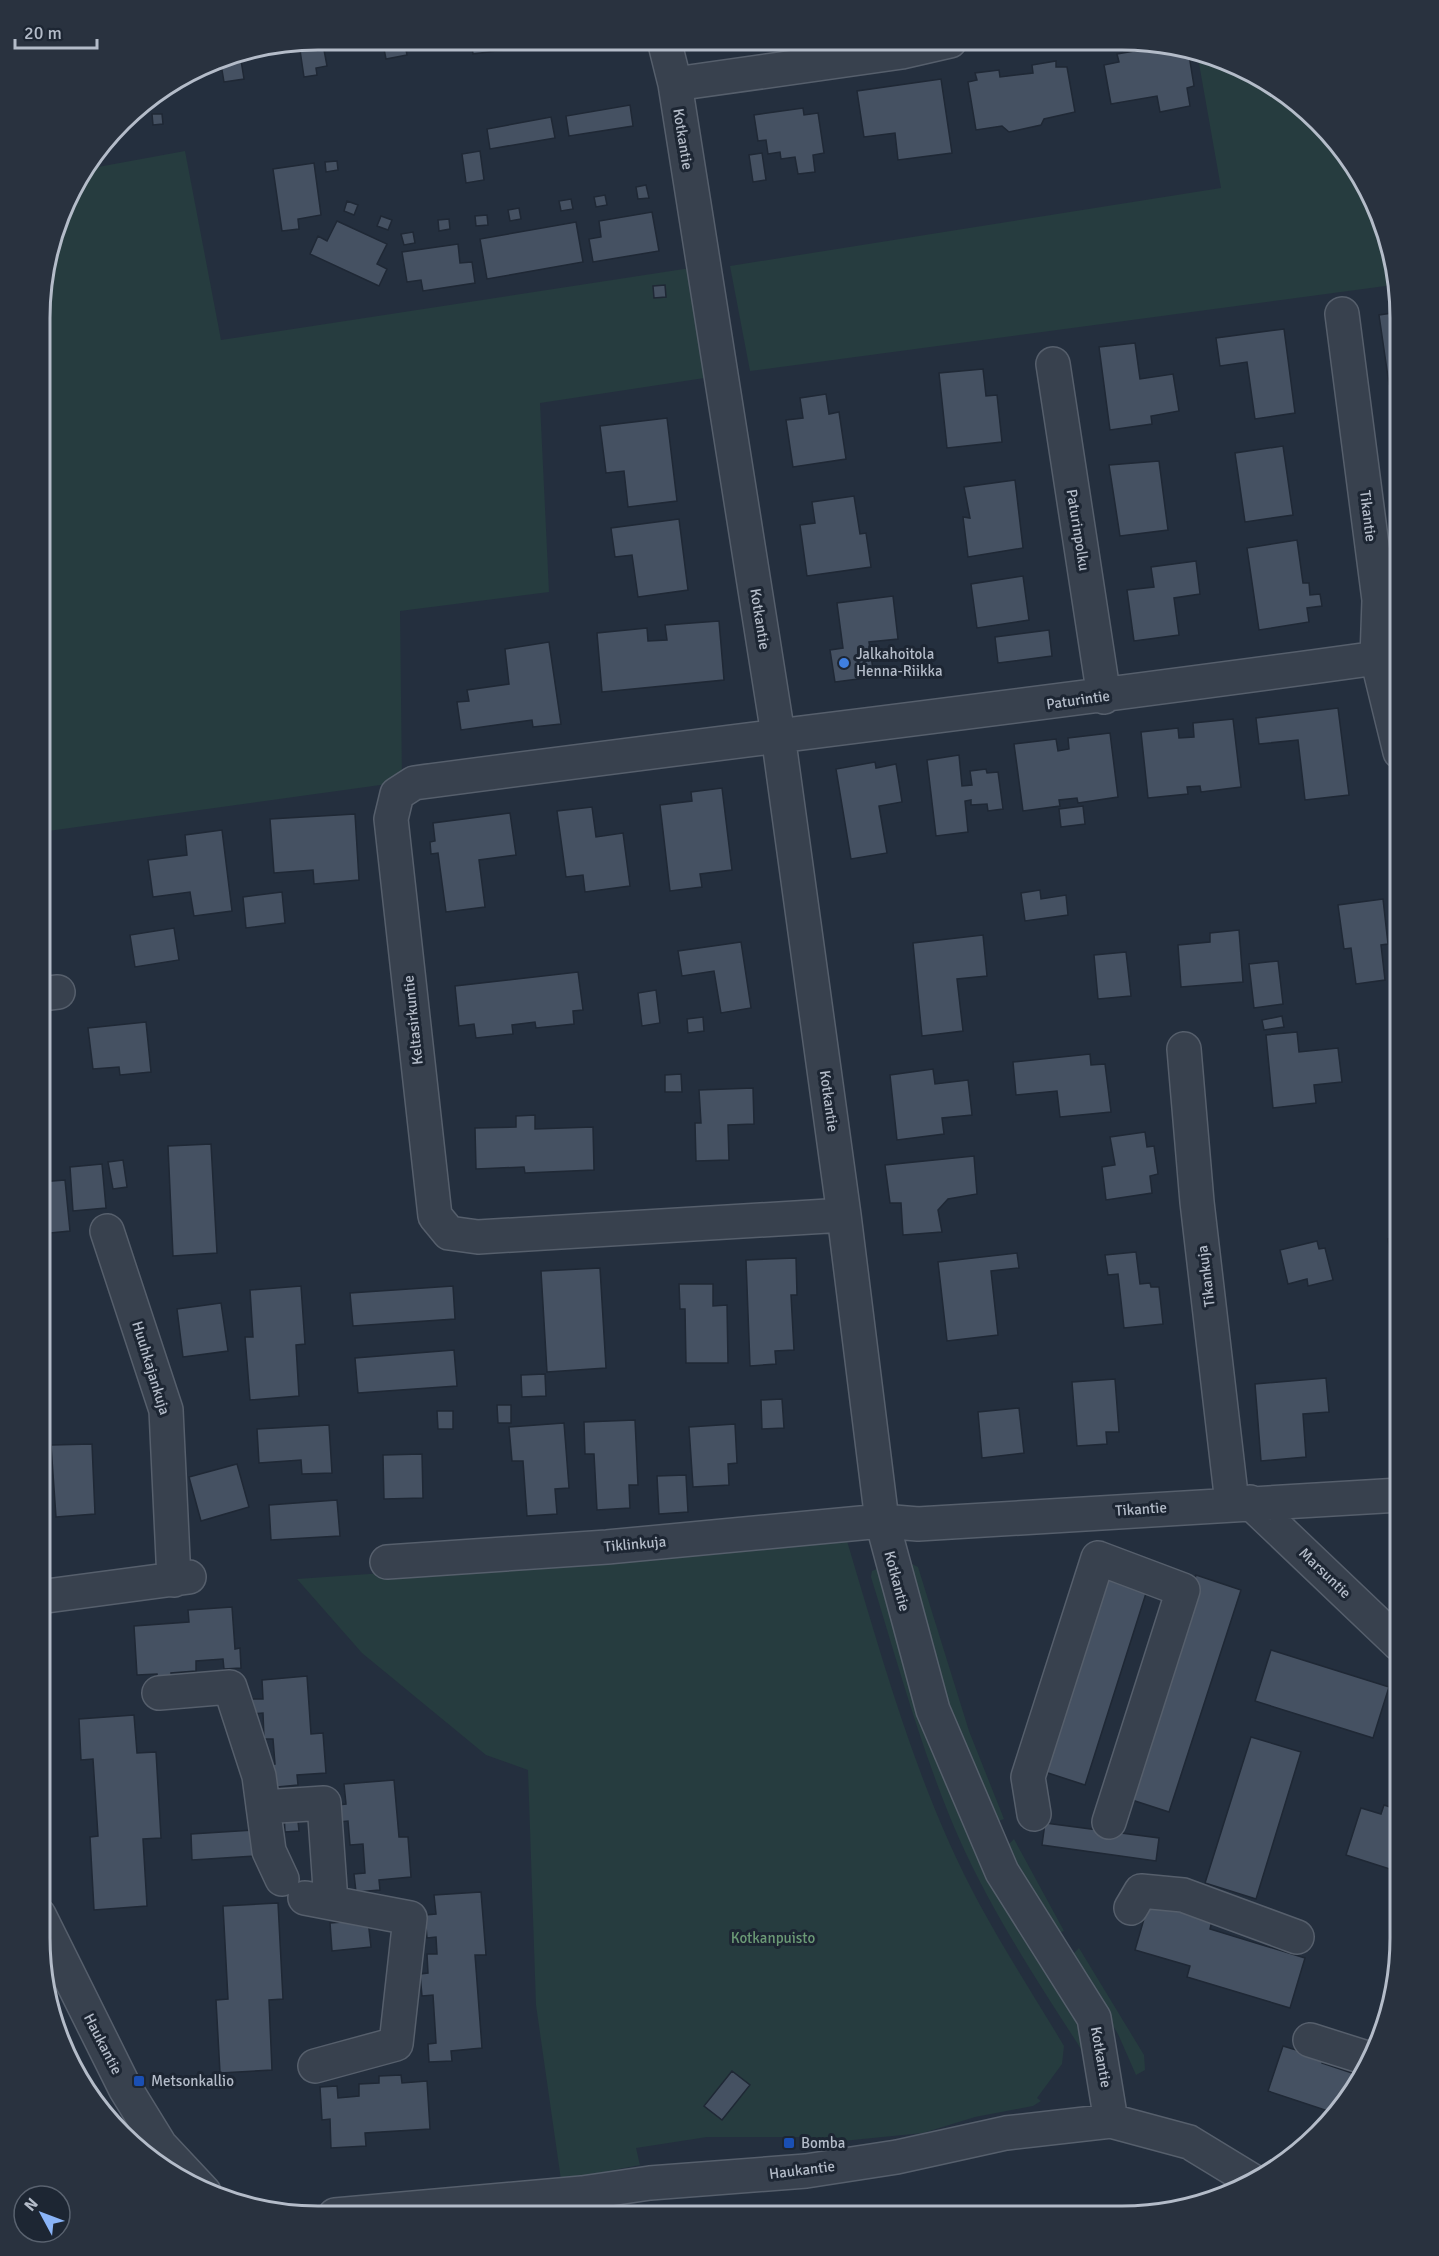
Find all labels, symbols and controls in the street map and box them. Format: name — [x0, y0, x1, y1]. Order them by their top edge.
scale bar — [15, 12, 98, 50]
text: 20 m — [24, 22, 62, 44]
street label: Kotkantie — [669, 107, 697, 171]
street label: Paturinpolku — [1063, 488, 1093, 572]
street label: Tikantie — [1356, 489, 1380, 543]
street label: Kotkantie — [746, 587, 774, 651]
place label: Jalkahoitola Henna-Riikka — [856, 645, 943, 680]
marker: Jalkahoitola Henna-Riikka — [837, 656, 851, 670]
street label: Paturintie — [1045, 687, 1111, 713]
street label: Keltasirkuntie — [399, 974, 427, 1066]
street label: Kotkantie — [816, 1069, 842, 1133]
street label: Tikankuja — [1193, 1244, 1219, 1308]
street label: Huuhkajankuja — [128, 1319, 174, 1417]
street label: Tikantie — [1115, 1498, 1167, 1520]
street label: Tiklinkuja — [603, 1532, 667, 1556]
street label: Marsuntie — [1295, 1544, 1355, 1602]
street label: Kotkantie — [880, 1549, 914, 1613]
park label: Kotkanpuisto — [731, 1929, 815, 1947]
street label: Haukantie — [80, 2010, 126, 2078]
street label: Kotkantie — [1087, 2025, 1115, 2089]
place label: Metsonkallio — [151, 2072, 234, 2090]
marker: Metsonkallio — [132, 2074, 146, 2088]
place label: Bomba — [801, 2134, 845, 2152]
marker: Bomba — [782, 2136, 796, 2150]
street label: Haukantie — [768, 2157, 836, 2183]
north arrow — [12, 2184, 72, 2244]
text: N — [20, 2194, 43, 2216]

